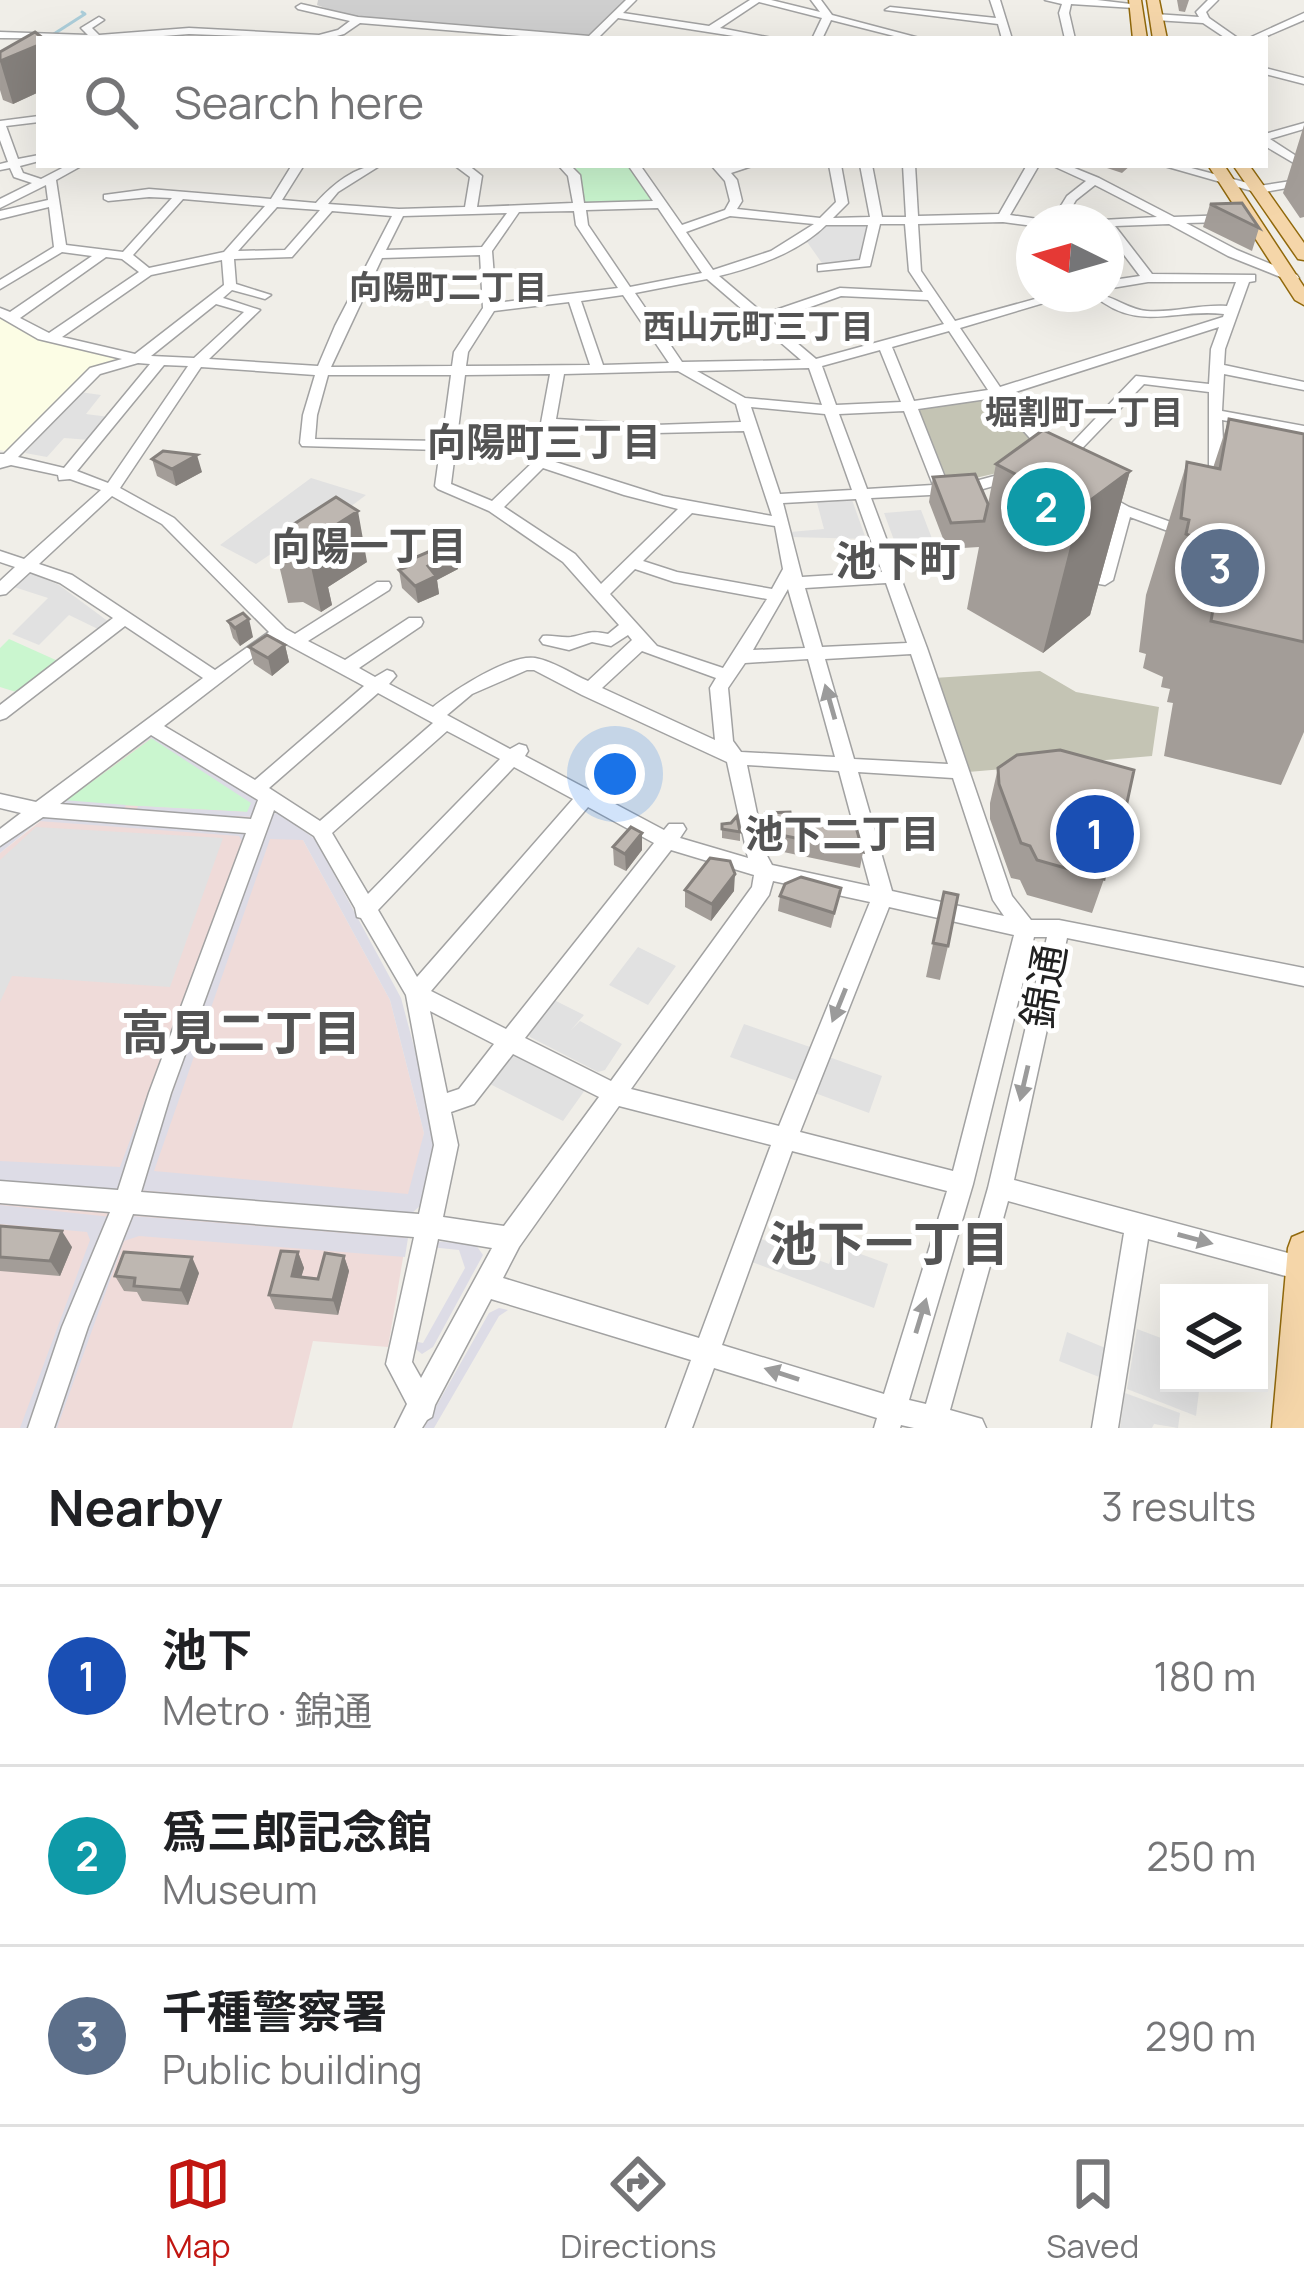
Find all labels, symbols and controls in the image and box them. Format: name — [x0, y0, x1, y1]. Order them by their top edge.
search box — [36, 36, 1268, 168]
icon: search — [78, 69, 144, 135]
text: Search here — [174, 71, 424, 133]
north arrow — [1016, 204, 1124, 312]
district label: 向陽町二丁目 — [349, 264, 547, 309]
district label: 西山元町三丁目 — [643, 303, 874, 348]
district label: 堀割町一丁目 — [985, 389, 1183, 434]
district label: 向陽町三丁目 — [427, 414, 661, 468]
pin: 2 — [1007, 462, 1085, 552]
district label: 向陽一丁目 — [271, 518, 467, 572]
pin: 3 — [1181, 523, 1259, 613]
district label: 池下町 — [835, 531, 961, 589]
one-way arrow — [820, 683, 838, 720]
your location — [585, 744, 645, 804]
pin: 1 — [1056, 789, 1134, 879]
district label: 池下二丁目 — [744, 806, 940, 860]
street label: 錦通 — [1007, 940, 1079, 1032]
one-way arrow — [829, 987, 848, 1023]
district label: 高見二丁目 — [121, 999, 361, 1064]
one-way arrow — [1014, 1065, 1033, 1102]
district label: 池下一丁目 — [769, 1210, 1009, 1275]
one-way arrow — [1176, 1231, 1213, 1250]
map controls — [1160, 1284, 1268, 1392]
button: layers — [1160, 1284, 1268, 1392]
one-way arrow — [913, 1297, 931, 1334]
one-way arrow — [763, 1363, 800, 1382]
text: Nearby — [48, 1472, 223, 1541]
text: 3 results — [1101, 1479, 1256, 1533]
text: 池下 — [162, 1618, 252, 1680]
text: 1 — [78, 1649, 96, 1703]
text: 180 m — [1153, 1649, 1256, 1703]
text: Metro · 錦通 — [162, 1683, 372, 1737]
text: 爲三郎記念館 — [162, 1800, 432, 1862]
text: 2 — [75, 1829, 99, 1883]
text: 250 m — [1147, 1829, 1256, 1883]
text: Museum — [162, 1862, 317, 1916]
text: 千種警察署 — [162, 1980, 387, 2042]
text: 3 — [76, 2009, 98, 2063]
text: 290 m — [1145, 2009, 1256, 2063]
text: Public building — [162, 2042, 422, 2096]
tab: Map — [165, 2151, 231, 2268]
tab: Directions — [560, 2151, 717, 2268]
tab: Saved — [1046, 2151, 1139, 2268]

